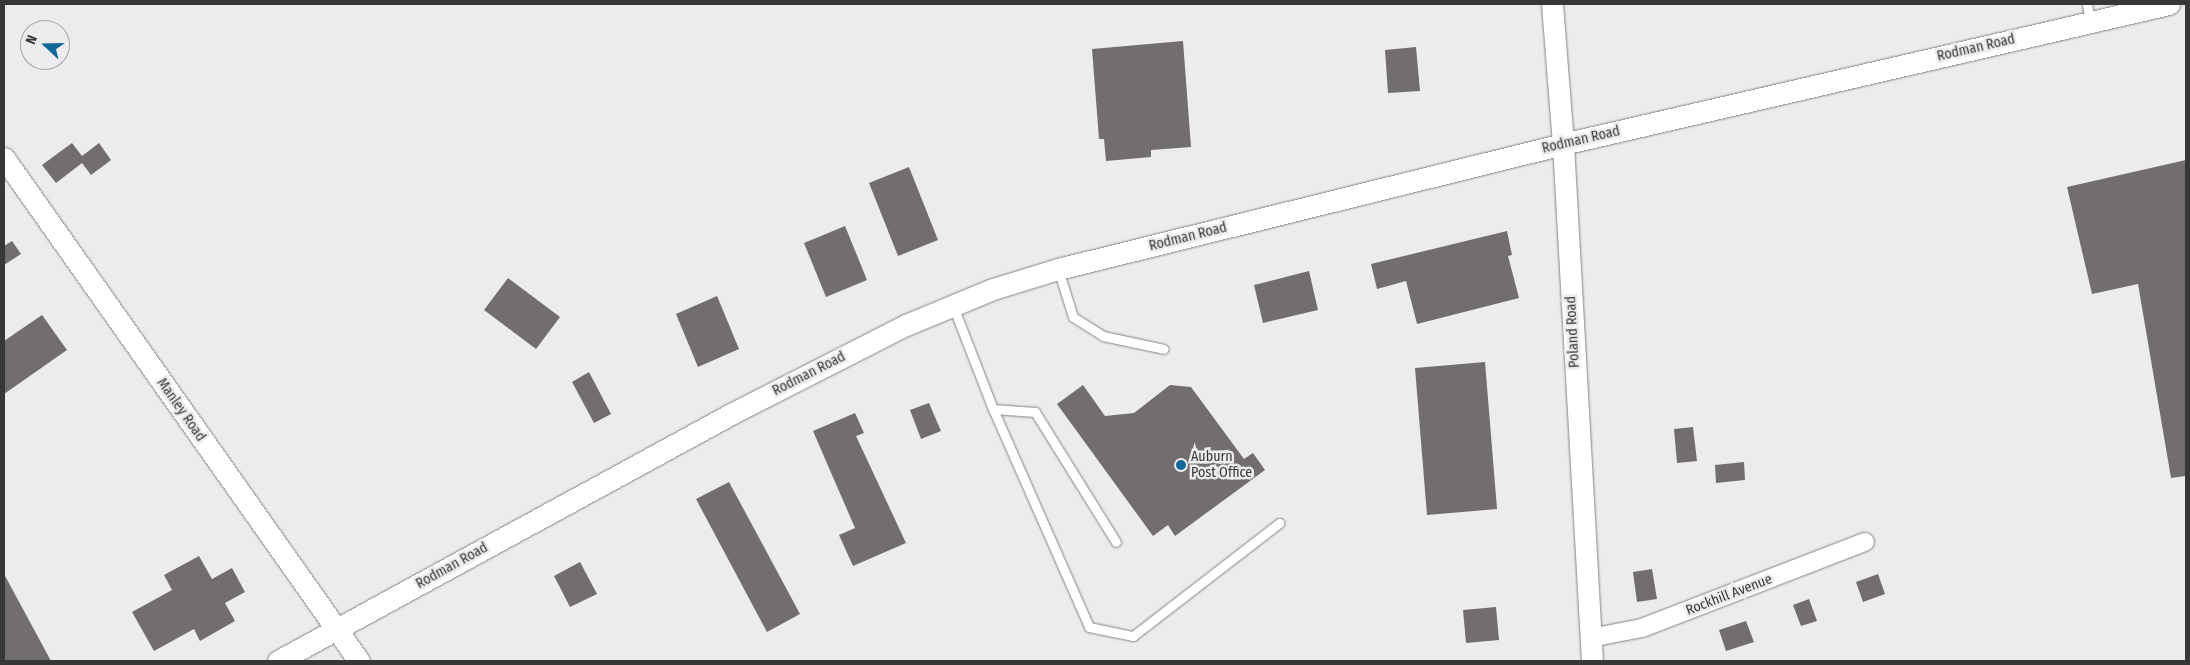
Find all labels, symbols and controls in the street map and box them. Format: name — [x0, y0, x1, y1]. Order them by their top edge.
north arrow — [20, 20, 70, 70]
street label: Rodman Road — [1935, 31, 2017, 65]
text: N — [22, 33, 41, 47]
street label: Rodman Road — [1540, 123, 1622, 157]
street label: Rodman Road — [1147, 219, 1229, 255]
street label: Poland Road — [1563, 296, 1583, 368]
street label: Rodman Road — [770, 348, 848, 400]
street label: Manley Road — [153, 375, 209, 445]
place label: Auburn Post Office — [1191, 449, 1252, 482]
marker: Auburn Post Office — [1175, 459, 1187, 471]
street label: Rodman Road — [413, 539, 491, 593]
street label: Rockhill Avenue — [1684, 571, 1774, 619]

